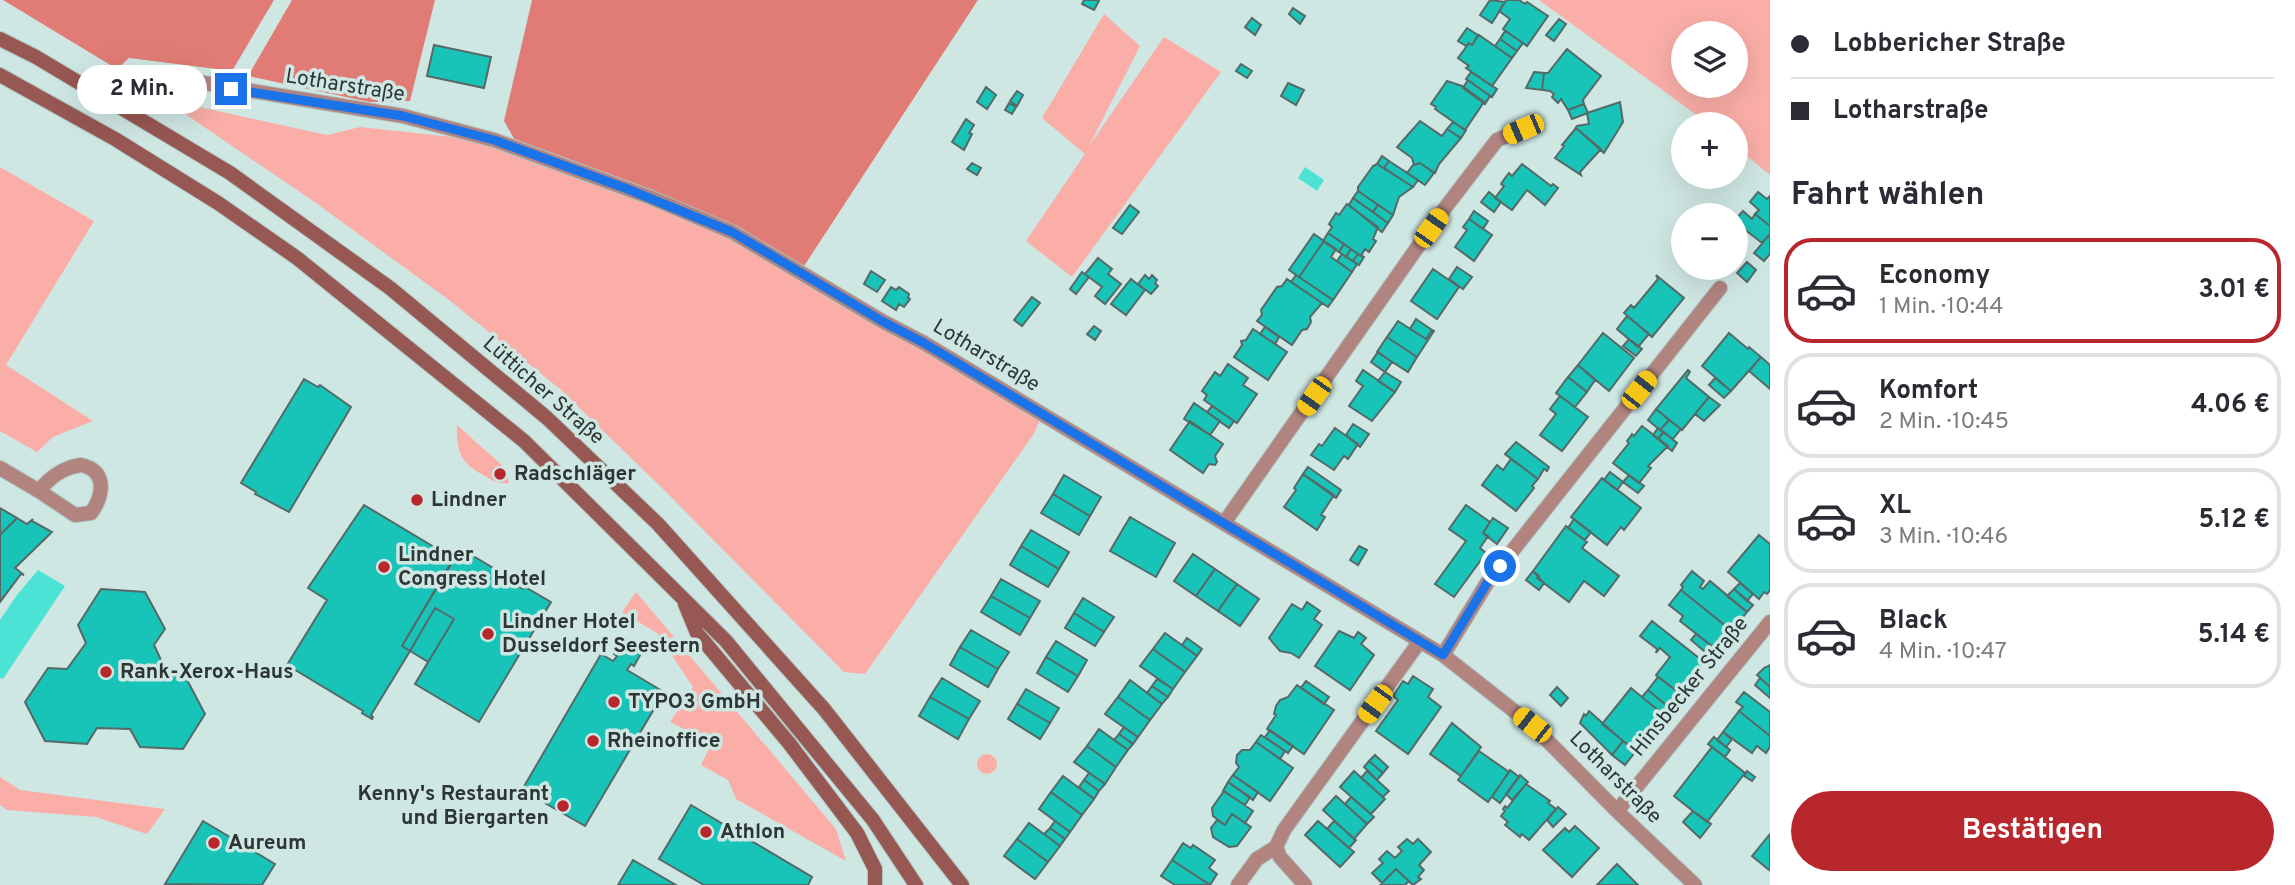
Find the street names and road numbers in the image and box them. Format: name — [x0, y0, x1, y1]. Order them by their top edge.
street label: Lotharstraße — [283, 63, 407, 109]
street label: Lotharstraße — [927, 313, 1045, 399]
street label: Lütticher Straße — [477, 331, 609, 451]
street label: Hinsbecker Straße — [1625, 612, 1755, 762]
street label: Lotharstraße — [1563, 726, 1667, 830]

